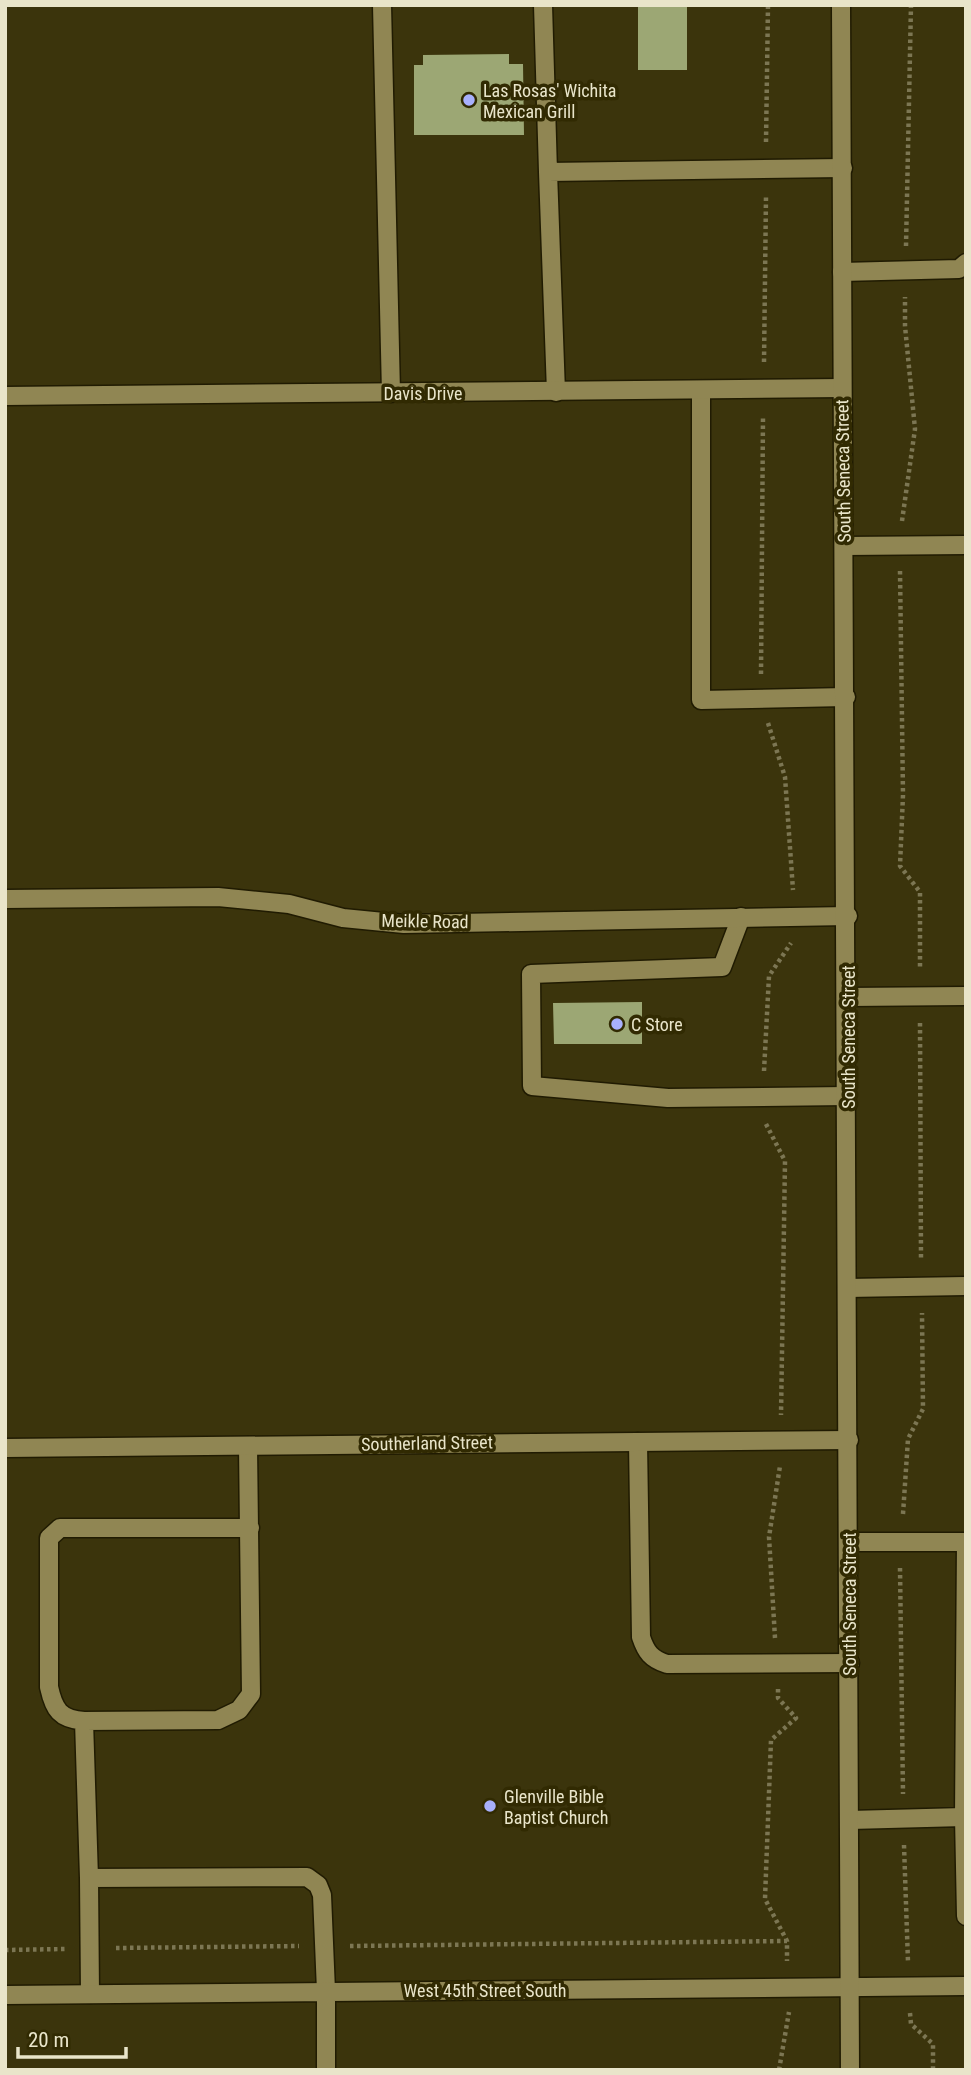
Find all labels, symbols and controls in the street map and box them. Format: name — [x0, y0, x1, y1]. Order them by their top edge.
place label: Las Rosas' Wichita Mexican Grill — [483, 80, 616, 122]
marker: Las Rosas' Wichita Mexican Grill — [461, 92, 477, 108]
street label: Davis Drive — [384, 383, 462, 404]
street label: South Seneca Street — [831, 399, 855, 543]
street label: Meikle Road — [381, 910, 469, 932]
street label: South Seneca Street — [838, 965, 859, 1109]
place label: C Store — [631, 1014, 683, 1035]
marker: C Store — [609, 1016, 625, 1032]
street label: Southerland Street — [361, 1431, 493, 1455]
street label: South Seneca Street — [839, 1532, 860, 1676]
place label: Glenville Bible Baptist Church — [504, 1786, 608, 1828]
marker: Glenville Bible Baptist Church — [482, 1798, 498, 1814]
street label: West 45th Street South — [404, 1980, 566, 2001]
scale bar — [18, 2016, 126, 2060]
text: 20 m — [28, 2028, 69, 2052]

